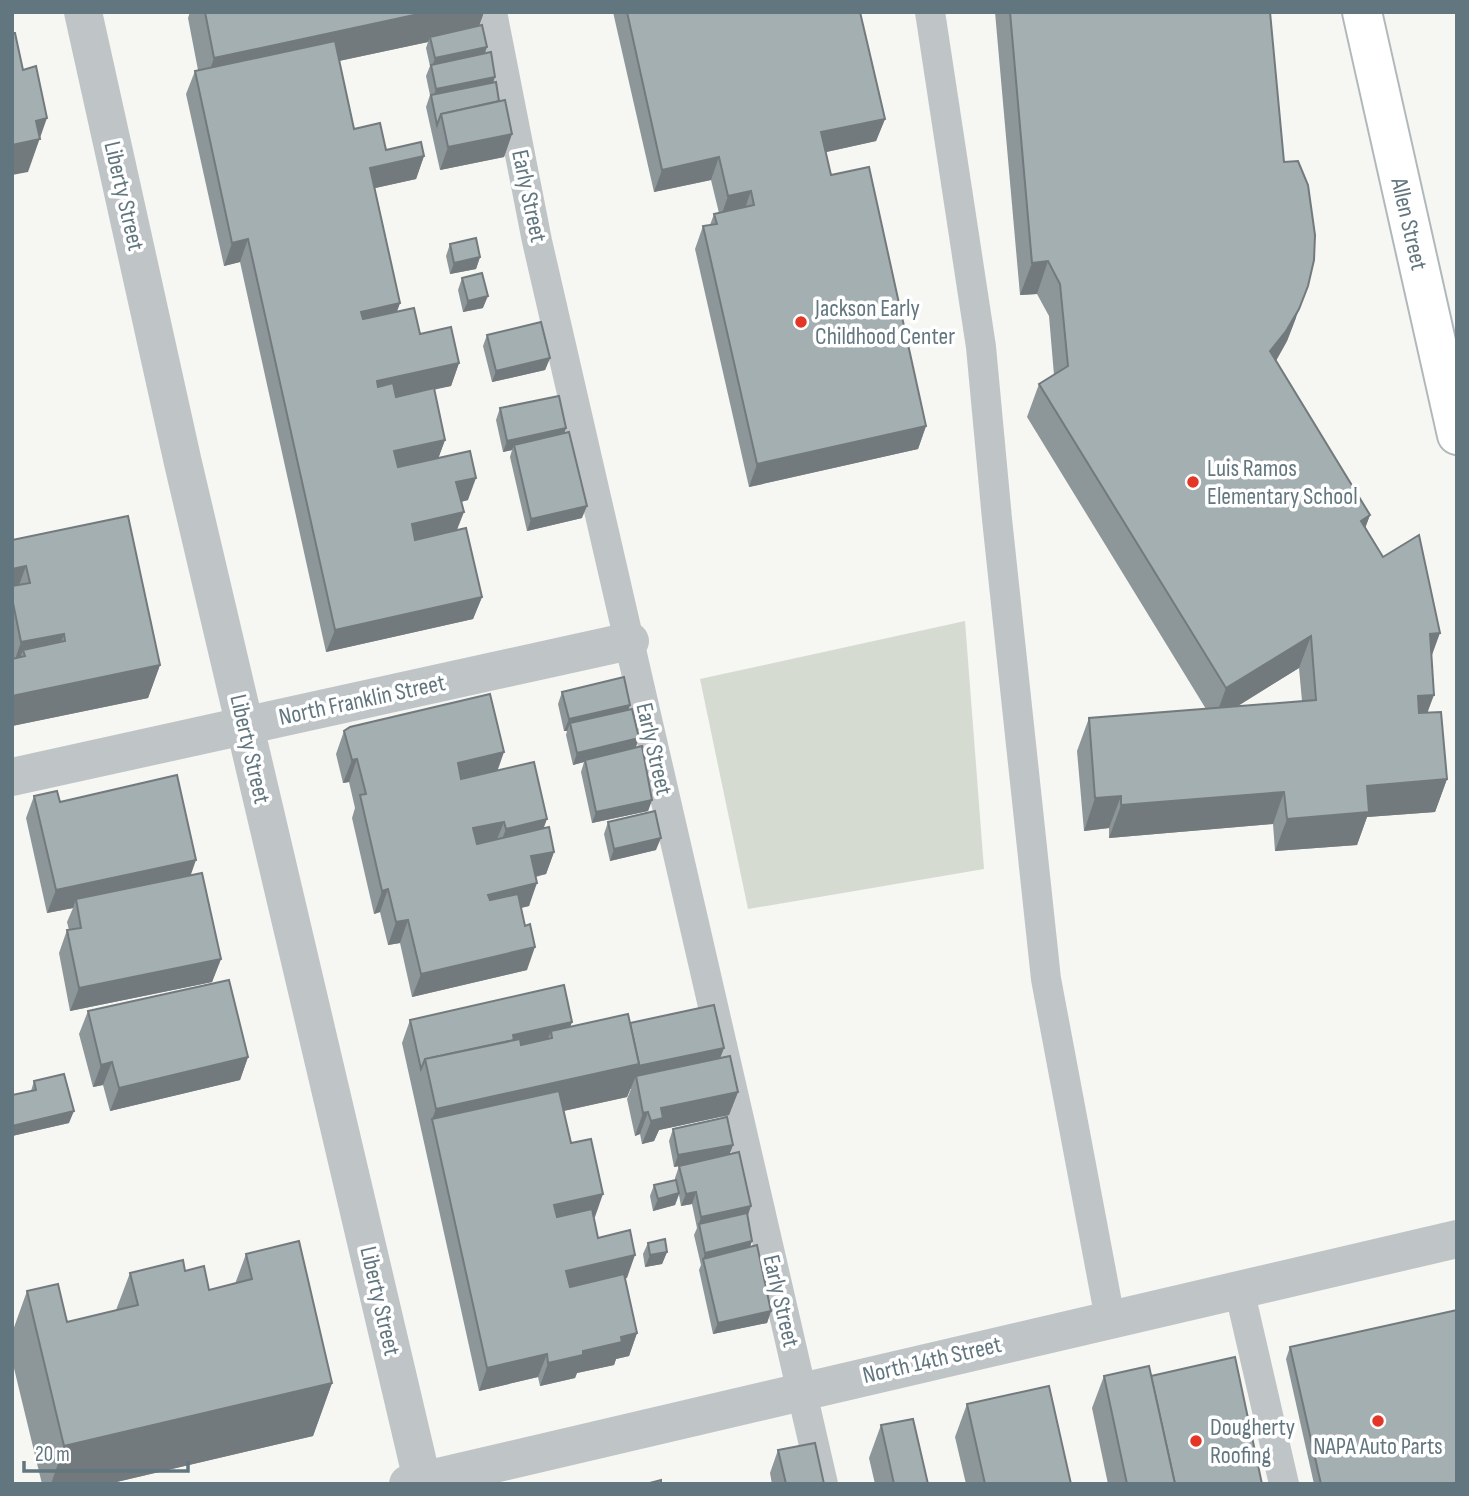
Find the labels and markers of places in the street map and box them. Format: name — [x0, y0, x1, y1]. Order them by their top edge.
place label: Jackson Early Childhood Center — [814, 294, 955, 351]
marker: Jackson Early Childhood Center — [793, 314, 809, 330]
place label: Luis Ramos Elementary School — [1207, 454, 1358, 511]
marker: Luis Ramos Elementary School — [1185, 474, 1201, 490]
place label: Dougherty Roofing — [1210, 1413, 1295, 1470]
marker: NAPA Auto Parts — [1370, 1413, 1386, 1429]
place label: NAPA Auto Parts — [1313, 1432, 1443, 1461]
marker: Dougherty Roofing — [1188, 1433, 1204, 1449]

